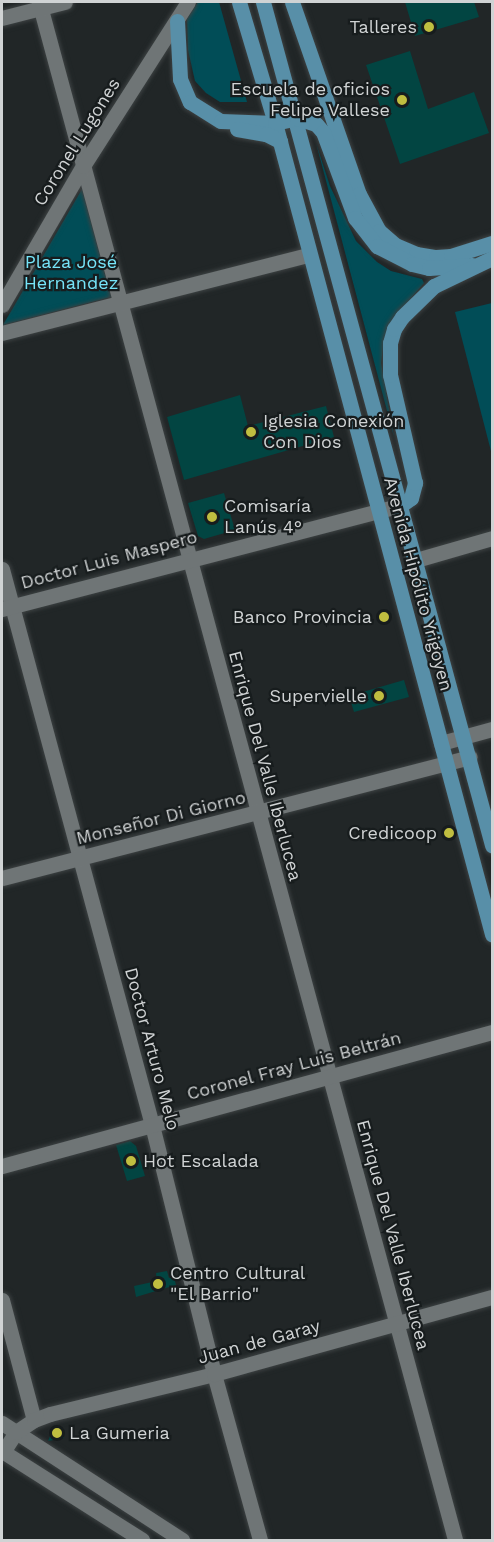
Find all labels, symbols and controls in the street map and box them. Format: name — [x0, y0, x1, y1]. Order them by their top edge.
place label: Talleres — [349, 16, 417, 38]
marker: Talleres — [422, 20, 436, 34]
street label: Coronel Lugones — [29, 74, 125, 210]
place label: Escuela de oficios Felipe Vallese — [230, 79, 390, 122]
marker: Escuela de oficios Felipe Vallese — [395, 93, 409, 107]
park label: Plaza José Hernandez — [24, 252, 118, 294]
place label: Iglesia Conexión Con Dios — [263, 411, 405, 454]
marker: Iglesia Conexión Con Dios — [244, 425, 258, 439]
street label: Avenida Hipólito Yrigoyen — [379, 474, 457, 694]
place label: Comisaría Lanús 4° — [224, 496, 311, 538]
marker: Comisaría Lanús 4° — [205, 510, 219, 524]
street label: Doctor Luis Maspero — [18, 526, 200, 594]
place label: Banco Provincia — [233, 606, 372, 628]
marker: Banco Provincia — [377, 610, 391, 624]
street label: Enrique Del Valle Iberlucea — [224, 648, 306, 884]
place label: Supervielle — [269, 685, 367, 707]
marker: Supervielle — [372, 689, 386, 703]
street label: Monseñor Di Giorno — [74, 786, 248, 850]
place label: Credicoop — [348, 822, 437, 844]
marker: Credicoop — [442, 826, 456, 840]
street label: Doctor Arturo Melo — [120, 965, 184, 1133]
street label: Coronel Fray Luis Beltrán — [184, 1027, 404, 1105]
street label: Enrique Del Valle Iberlucea — [352, 1117, 434, 1353]
place label: Hot Escalada — [143, 1150, 259, 1172]
marker: Hot Escalada — [124, 1154, 138, 1168]
place label: Centro Cultural "El Barrio" — [170, 1263, 305, 1306]
marker: Centro Cultural "El Barrio" — [151, 1277, 165, 1291]
street label: Juan de Garay — [196, 1315, 322, 1369]
place label: La Gumeria — [69, 1422, 170, 1444]
marker: La Gumeria — [50, 1426, 64, 1440]

